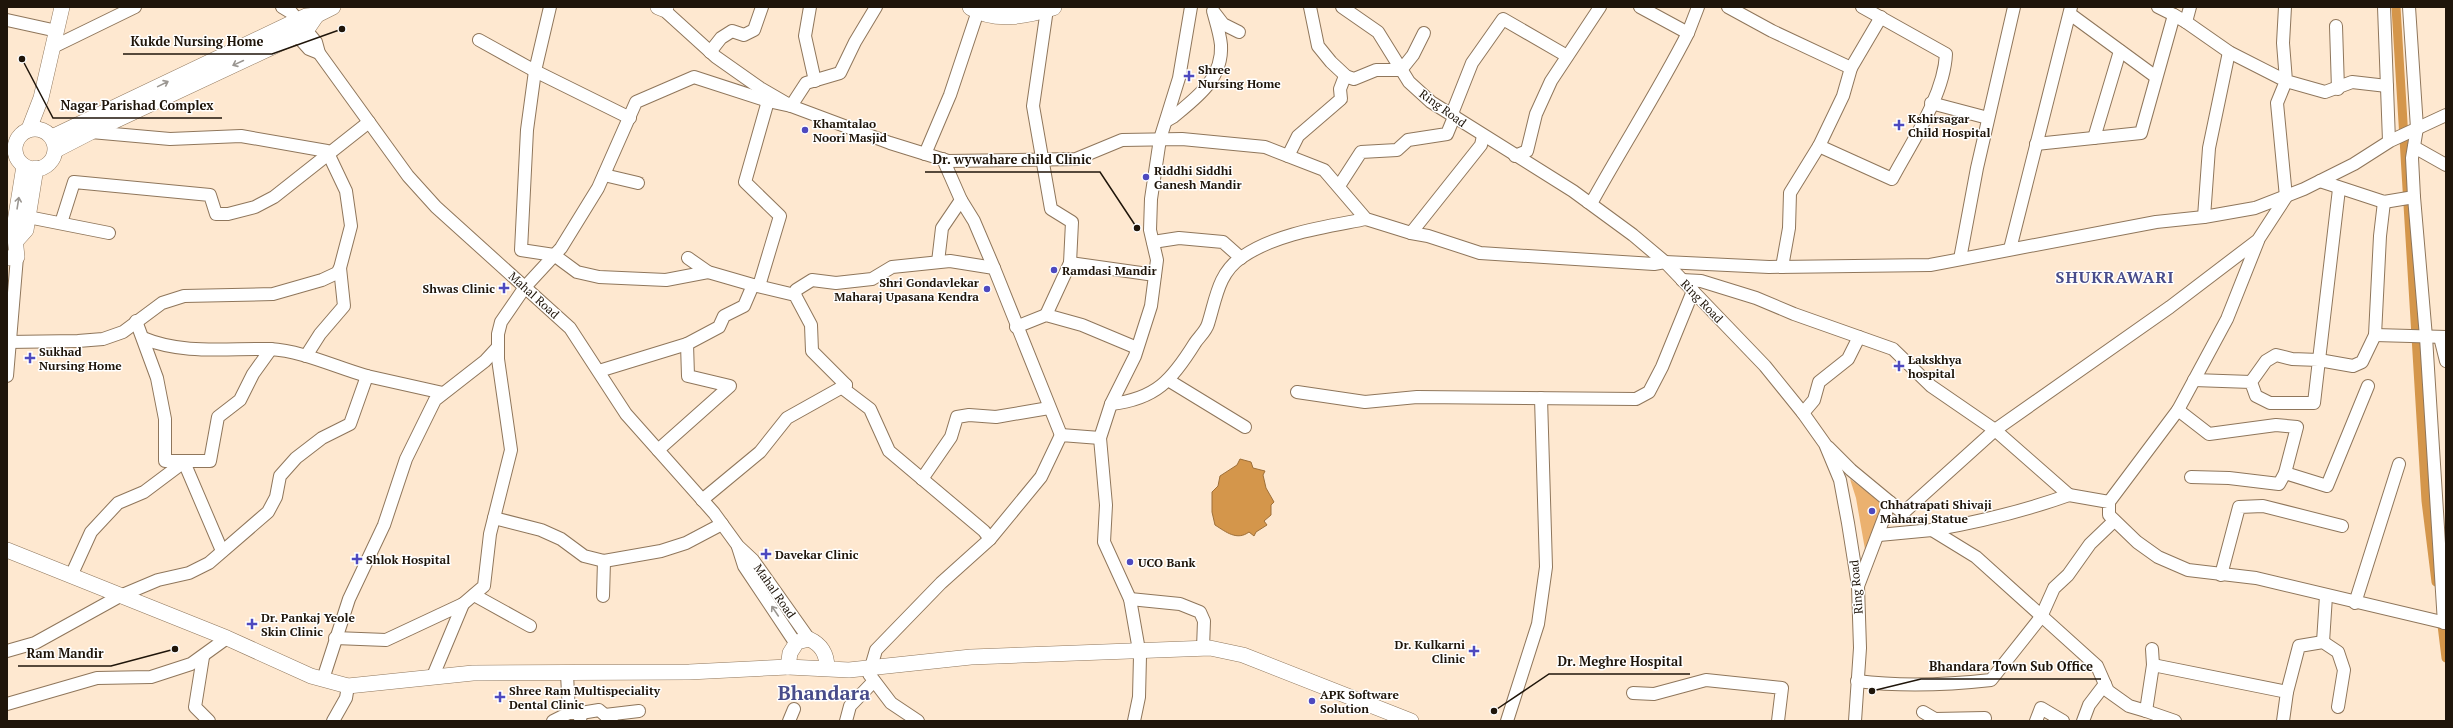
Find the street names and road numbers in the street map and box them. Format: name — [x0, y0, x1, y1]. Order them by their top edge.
street label: Ring Road — [1417, 86, 1470, 130]
street label: Mahal Road — [506, 268, 563, 322]
street label: Ring Road — [1678, 276, 1727, 326]
street label: Ring Road — [1846, 559, 1866, 615]
street label: Mahal Road — [751, 561, 799, 621]

